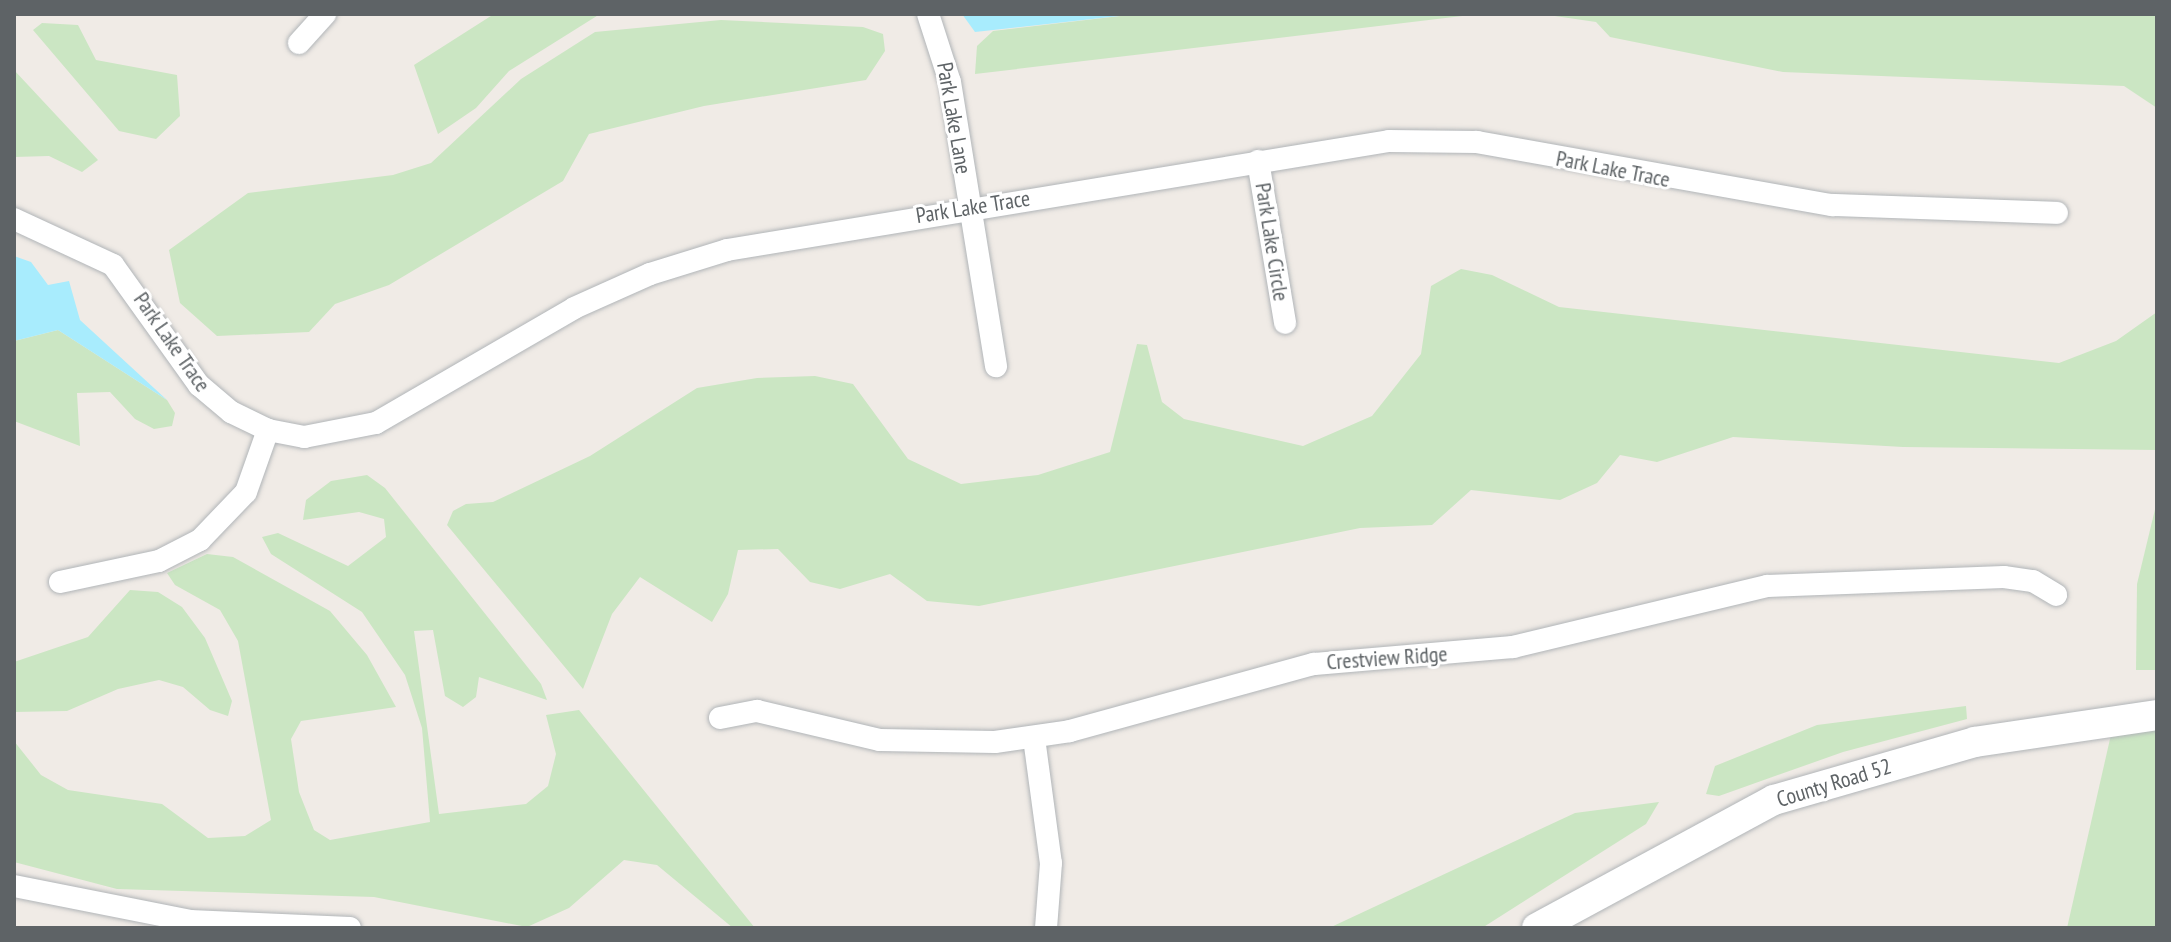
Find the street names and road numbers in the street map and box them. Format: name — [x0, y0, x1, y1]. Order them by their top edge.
street label: Park Lake Lane — [931, 60, 977, 176]
street label: Park Lake Trace — [1553, 145, 1673, 193]
street label: Park Lake Circle — [1250, 181, 1294, 303]
street label: Park Lake Trace — [913, 185, 1033, 229]
street label: Park Lake Trace — [128, 287, 216, 397]
street label: Crestview Ridge — [1325, 641, 1449, 675]
street label: County Road 52 — [1773, 753, 1895, 813]

